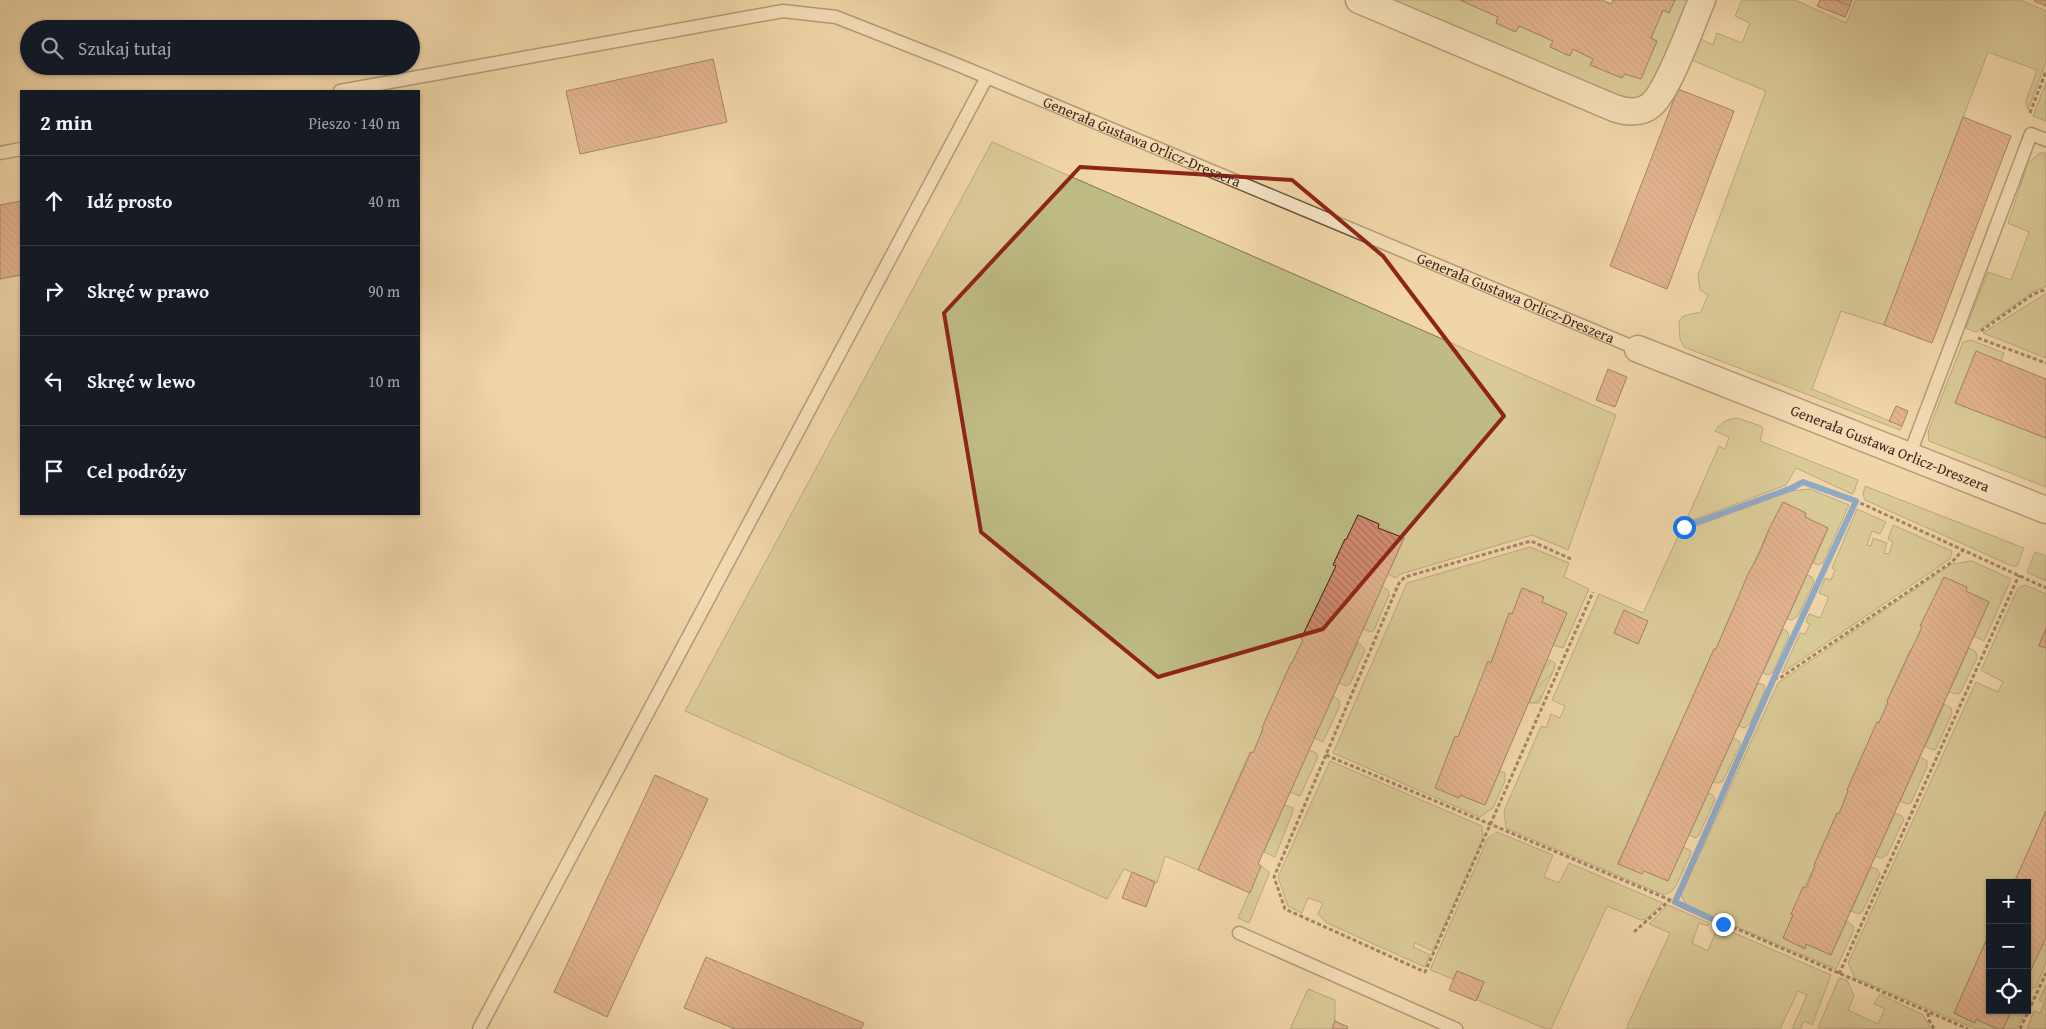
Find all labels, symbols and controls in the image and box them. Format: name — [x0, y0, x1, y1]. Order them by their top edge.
search box — [20, 20, 420, 75]
icon: search — [38, 34, 66, 62]
text: Szukaj tutaj — [78, 34, 172, 62]
street label: Generała Gustawa Orlicz-Dreszera — [1040, 91, 1244, 192]
text: 2 min — [40, 107, 92, 138]
text: Pieszo · 140 m — [308, 111, 400, 135]
icon: ahead — [40, 187, 68, 215]
text: Idź prosto — [87, 187, 172, 215]
text: 40 m — [368, 189, 400, 213]
street label: Generała Gustawa Orlicz-Dreszera — [1414, 247, 1618, 348]
icon: right — [40, 277, 68, 305]
text: Skręć w prawo — [87, 277, 209, 305]
text: 90 m — [368, 279, 400, 303]
icon: left — [40, 367, 68, 395]
text: Skręć w lewo — [87, 367, 195, 395]
text: 10 m — [368, 369, 400, 393]
street label: Generała Gustawa Orlicz-Dreszera — [1788, 399, 1993, 497]
icon: arrive — [40, 457, 68, 485]
text: Cel podróży — [87, 457, 187, 485]
route start — [1673, 516, 1696, 539]
map controls — [1986, 879, 2031, 1014]
button: + — [1986, 879, 2031, 924]
route end — [1712, 913, 1735, 936]
button: − — [1986, 924, 2031, 969]
button: locate — [1986, 969, 2031, 1014]

